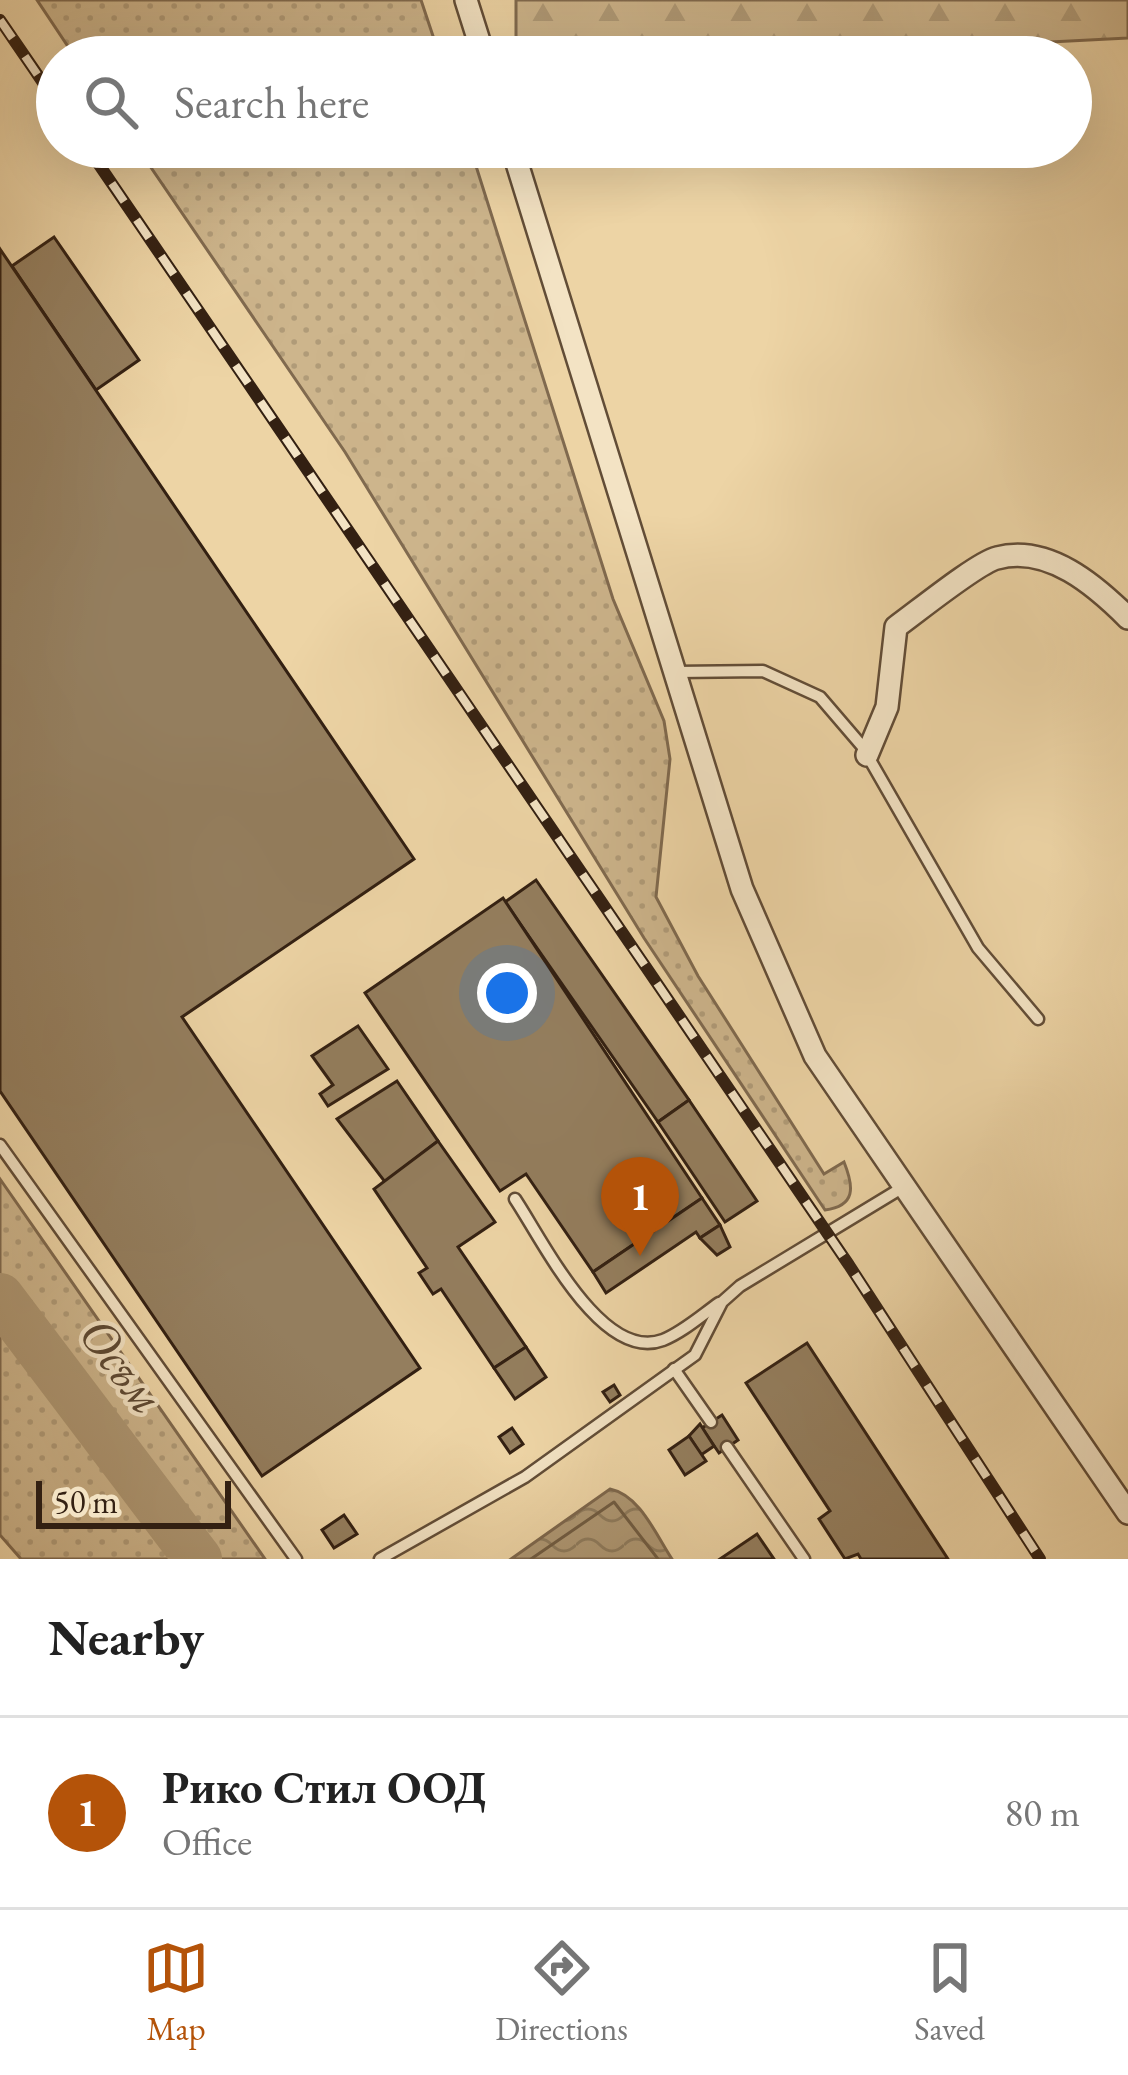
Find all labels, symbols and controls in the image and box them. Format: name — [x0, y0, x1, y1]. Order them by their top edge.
search box — [36, 36, 1092, 168]
icon: search — [78, 69, 144, 135]
text: Search here — [174, 73, 369, 131]
your location — [477, 963, 537, 1023]
pin: 1 — [601, 1157, 679, 1256]
water label: Осъм — [65, 1303, 181, 1427]
scale bar — [36, 1475, 231, 1528]
text: 50 m — [54, 1480, 118, 1523]
text: Nearby — [48, 1604, 204, 1670]
text: Рико Стил ООД — [162, 1758, 486, 1816]
text: 1 — [77, 1787, 97, 1838]
text: 80 m — [1004, 1787, 1080, 1838]
text: Office — [162, 1816, 252, 1867]
tab: Map — [143, 1935, 209, 2050]
tab: Directions — [495, 1935, 628, 2050]
tab: Saved — [914, 1935, 985, 2050]

